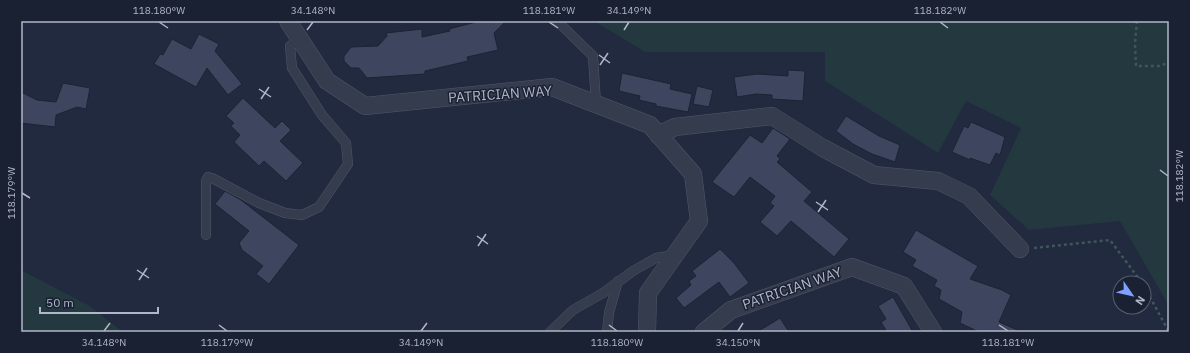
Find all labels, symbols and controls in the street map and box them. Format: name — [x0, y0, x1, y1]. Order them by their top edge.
text: 118.180°W — [133, 4, 185, 17]
text: 34.148°N — [291, 4, 335, 17]
text: 118.181°W — [523, 4, 575, 17]
text: 34.149°N — [607, 4, 651, 17]
text: 118.182°W — [914, 4, 966, 17]
street label: PATRICIAN WAY — [448, 81, 553, 107]
text: 118.182°W — [1173, 150, 1186, 202]
text: 118.179°W — [5, 167, 18, 219]
street label: PATRICIAN WAY — [740, 262, 845, 313]
north arrow — [1112, 275, 1152, 315]
scale bar — [40, 289, 158, 315]
text: N — [1132, 293, 1148, 308]
text: 50 m — [46, 295, 74, 310]
text: 34.148°N — [82, 336, 126, 349]
text: 118.179°W — [201, 336, 253, 349]
text: 34.149°N — [399, 336, 443, 349]
text: 118.180°W — [591, 336, 643, 349]
text: 34.150°N — [716, 336, 760, 349]
text: 118.181°W — [982, 336, 1034, 349]

